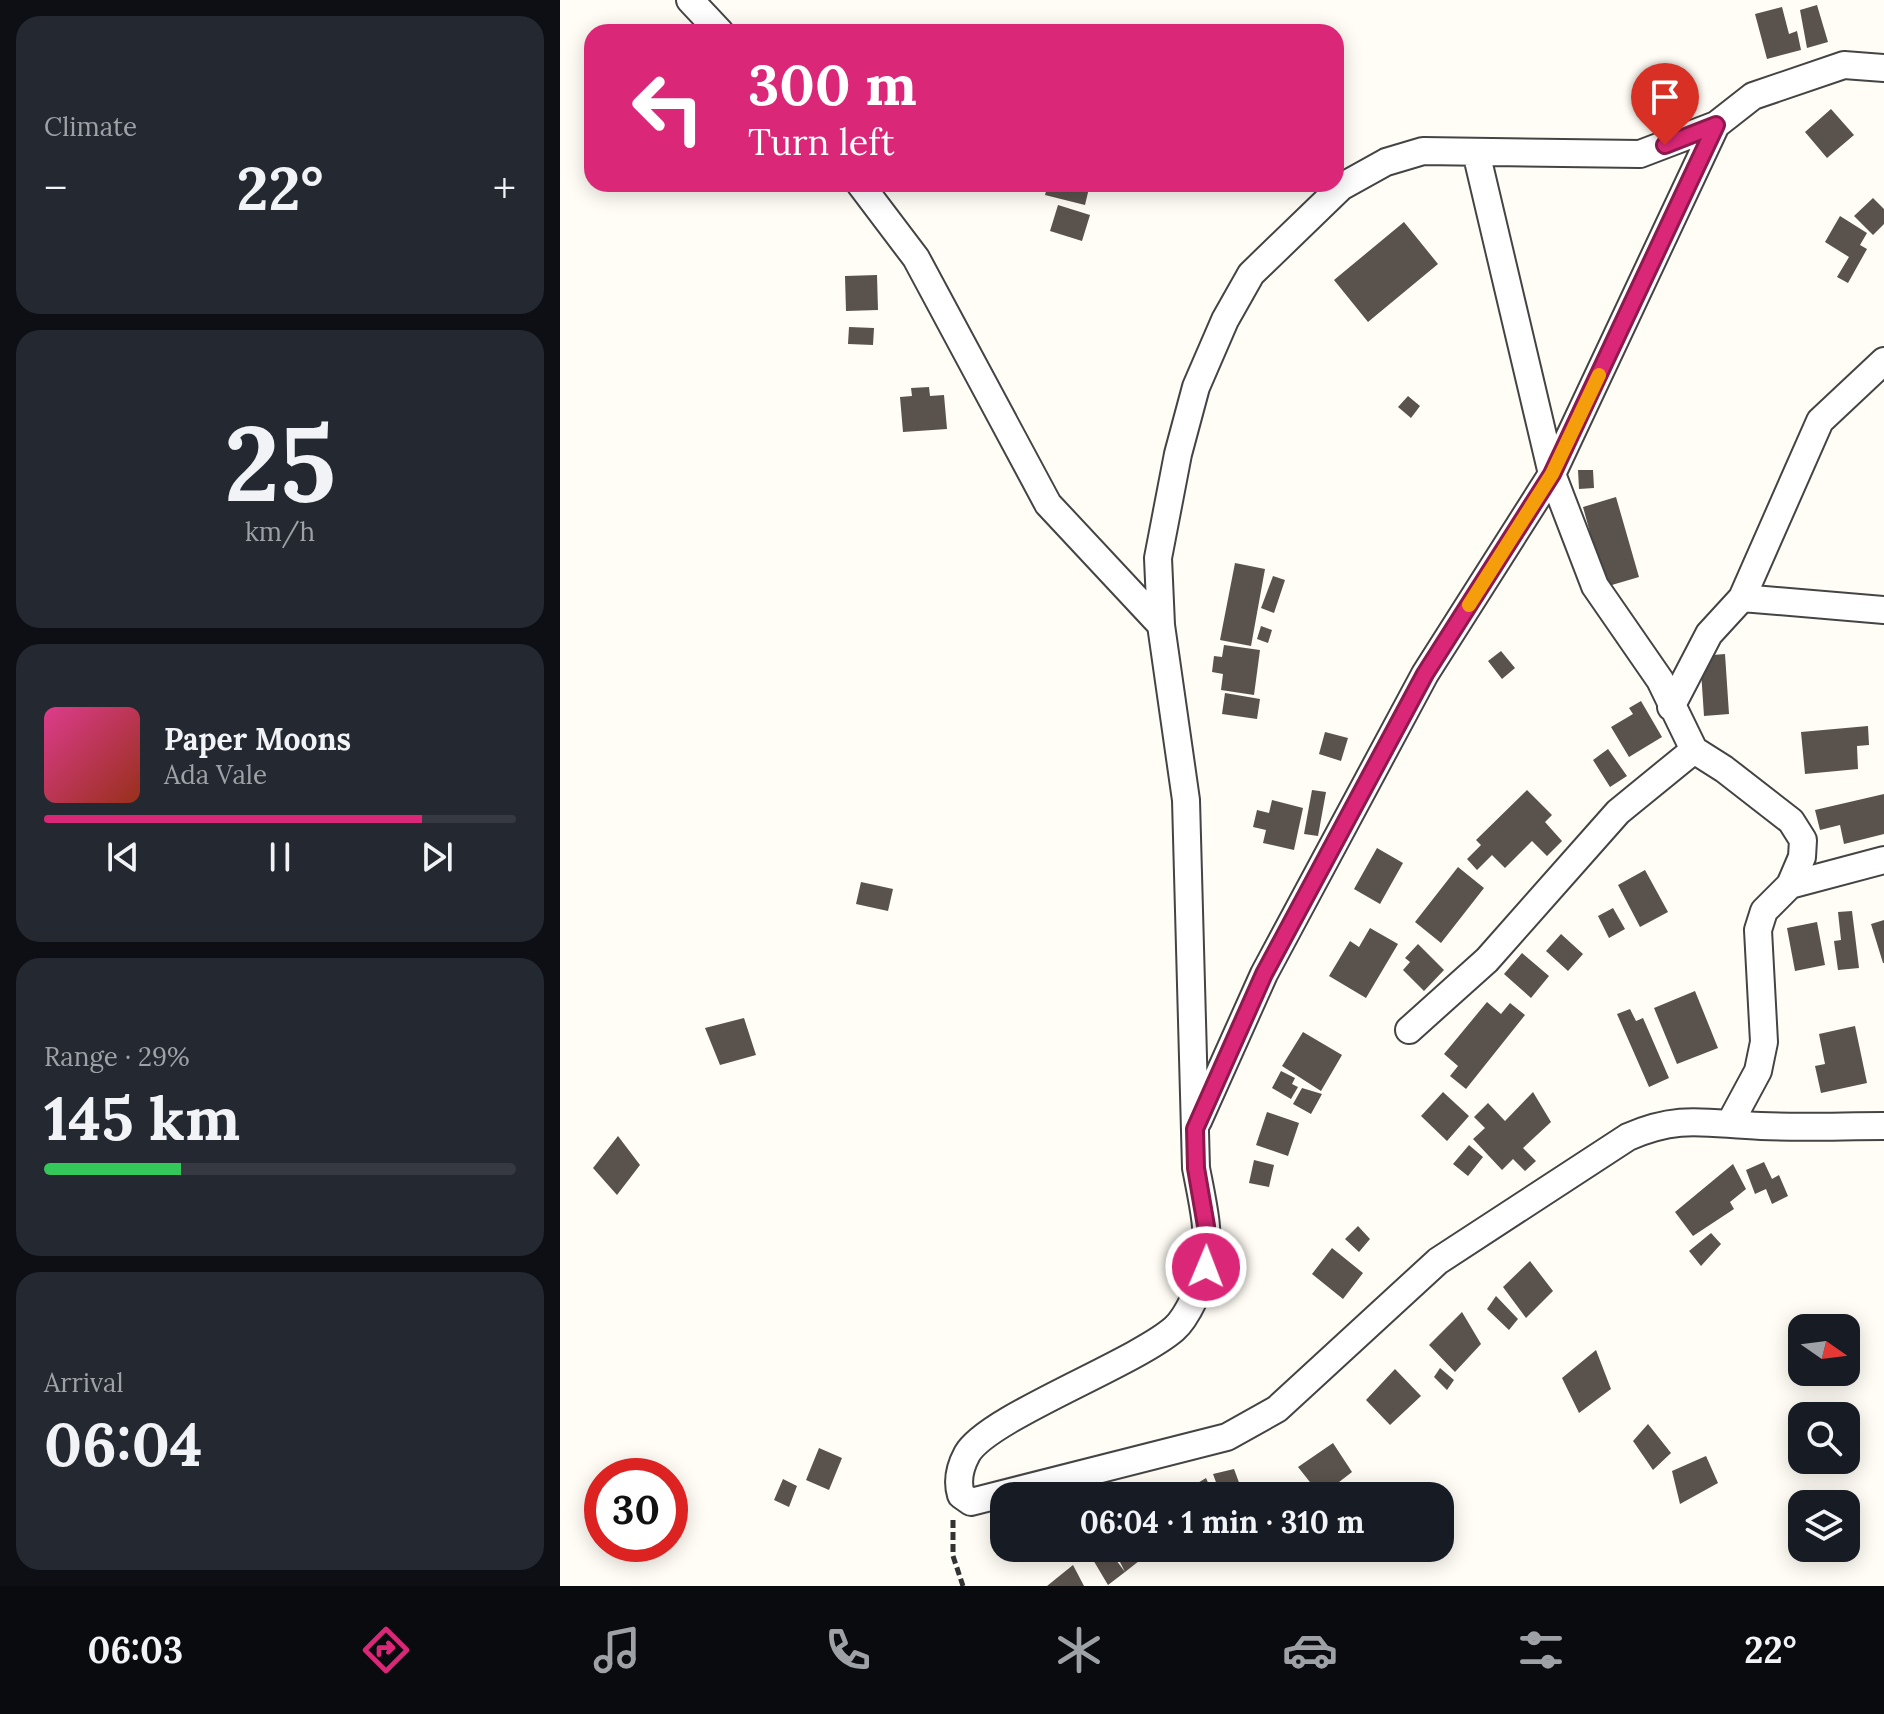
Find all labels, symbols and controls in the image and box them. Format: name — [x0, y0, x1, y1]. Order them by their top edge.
text: 300 m — [748, 49, 917, 120]
icon: left — [616, 56, 720, 160]
pin — [1631, 63, 1699, 145]
icon: arrive — [1643, 75, 1687, 119]
text: Climate — [44, 110, 137, 143]
text: Turn left — [748, 119, 895, 165]
text: 22° — [237, 150, 323, 226]
text: − — [44, 160, 67, 216]
text: + — [493, 160, 516, 216]
text: 25 — [224, 396, 336, 529]
text: km/h — [245, 515, 315, 548]
text: Paper Moons — [164, 720, 351, 758]
text: Ada Vale — [164, 758, 267, 791]
icon: previous — [101, 835, 145, 879]
icon: pause — [258, 835, 302, 879]
icon: next — [415, 835, 459, 879]
text: Range · 29% — [44, 1040, 190, 1073]
text: 145 km — [44, 1080, 240, 1156]
position arrow — [1164, 1225, 1248, 1309]
north arrow — [1788, 1314, 1860, 1386]
map controls — [1788, 1314, 1860, 1562]
text: Arrival — [44, 1366, 123, 1399]
button: search — [1788, 1402, 1860, 1474]
text: 06:04 — [44, 1406, 203, 1482]
speed limit sign: 30 — [584, 1458, 688, 1562]
button: layers — [1788, 1490, 1860, 1562]
text: 06:04 · 1 min · 310 m — [1080, 1503, 1364, 1541]
icon: directions — [358, 1622, 414, 1678]
icon: music — [589, 1622, 645, 1678]
icon: phone — [820, 1622, 876, 1678]
icon: climate — [1051, 1622, 1107, 1678]
icon: car — [1282, 1622, 1338, 1678]
icon: filters — [1513, 1622, 1569, 1678]
text: 06:03 — [88, 1627, 183, 1673]
text: 22° — [1744, 1627, 1796, 1673]

